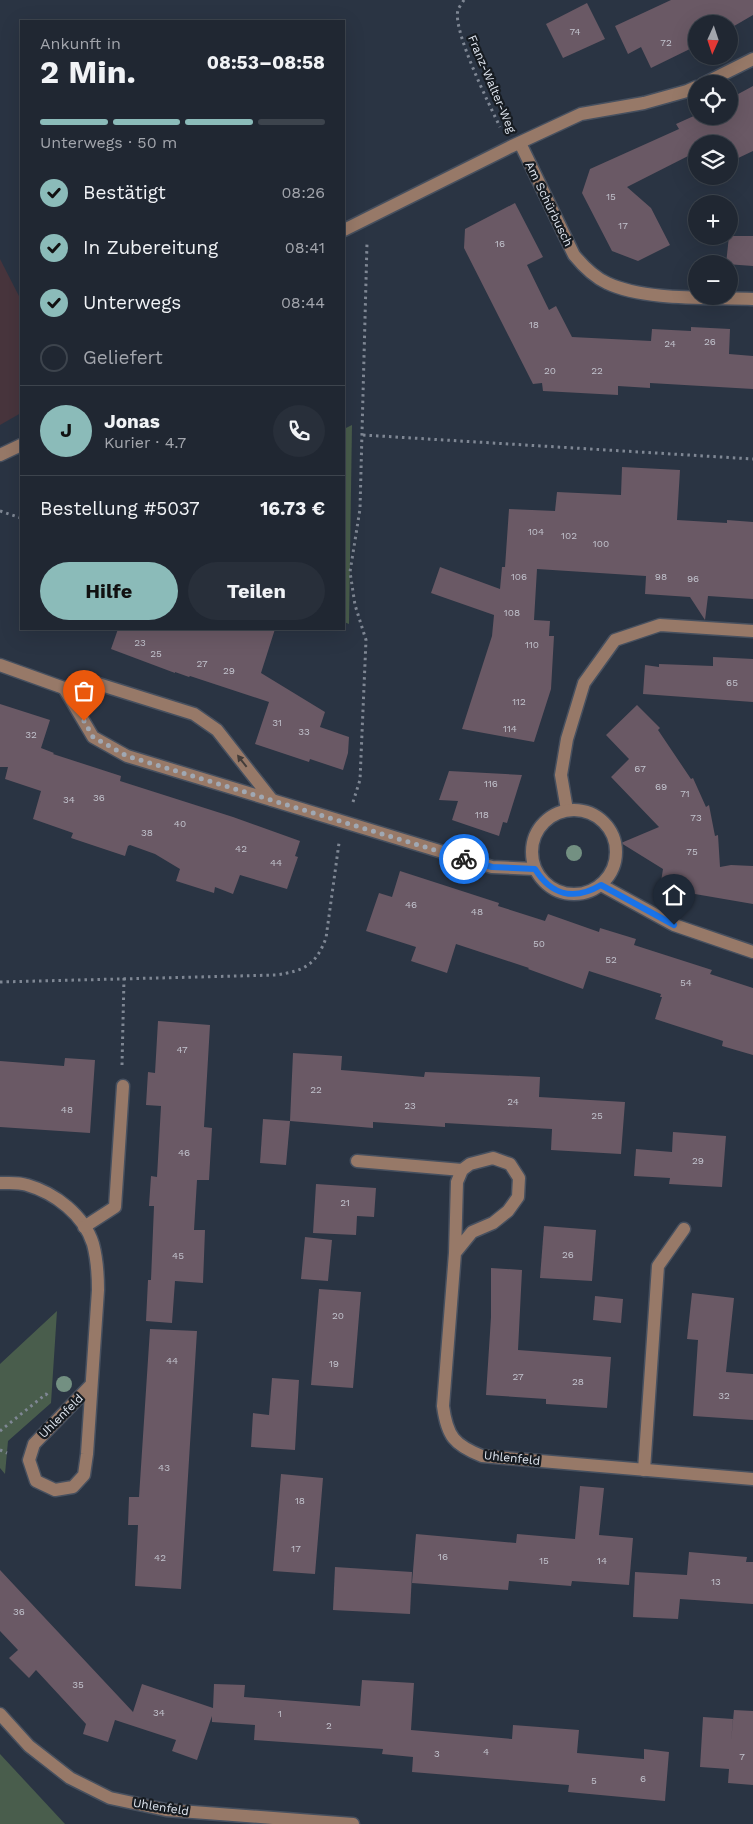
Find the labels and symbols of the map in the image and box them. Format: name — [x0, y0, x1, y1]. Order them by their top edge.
north arrow — [688, 15, 738, 65]
house number: 74 — [569, 26, 581, 37]
street label: Franz-Walter-Weg — [465, 33, 519, 136]
house number: 72 — [660, 37, 672, 48]
street label: Am Schürbusch — [522, 159, 576, 249]
house number: 15 — [606, 191, 616, 202]
house number: 17 — [618, 220, 628, 231]
house number: 16 — [495, 238, 505, 249]
house number: 18 — [529, 319, 539, 330]
house number: 26 — [704, 336, 716, 347]
house number: 24 — [664, 338, 676, 349]
house number: 20 — [544, 365, 556, 376]
house number: 22 — [591, 365, 603, 376]
house number: 104 — [528, 526, 544, 537]
house number: 102 — [561, 530, 577, 541]
house number: 100 — [593, 538, 609, 549]
house number: 106 — [511, 571, 527, 582]
house number: 98 — [655, 571, 667, 582]
house number: 96 — [687, 573, 699, 584]
house number: 108 — [504, 607, 520, 618]
house number: 23 — [134, 637, 146, 648]
house number: 110 — [525, 639, 539, 650]
house number: 25 — [150, 648, 162, 659]
house number: 27 — [196, 658, 208, 669]
house number: 29 — [223, 665, 235, 676]
pin — [63, 670, 105, 721]
house number: 65 — [726, 677, 738, 688]
house number: 112 — [512, 696, 526, 707]
house number: 31 — [272, 717, 282, 728]
house number: 114 — [503, 723, 517, 734]
house number: 33 — [298, 726, 310, 737]
house number: 32 — [25, 729, 37, 740]
one-way arrow — [237, 755, 248, 768]
house number: 67 — [634, 763, 646, 774]
house number: 116 — [484, 778, 498, 789]
house number: 69 — [655, 781, 667, 792]
house number: 71 — [680, 788, 690, 799]
house number: 36 — [93, 792, 105, 803]
house number: 34 — [63, 794, 75, 805]
house number: 118 — [475, 809, 489, 820]
house number: 73 — [690, 812, 702, 823]
house number: 40 — [174, 818, 186, 829]
house number: 38 — [141, 827, 153, 838]
courier — [439, 834, 489, 884]
house number: 42 — [235, 843, 247, 854]
house number: 75 — [686, 846, 698, 857]
house number: 44 — [270, 857, 282, 868]
pin — [653, 874, 695, 925]
house number: 46 — [405, 899, 417, 910]
house number: 48 — [471, 906, 483, 917]
house number: 50 — [533, 938, 545, 949]
house number: 52 — [605, 954, 617, 965]
house number: 54 — [680, 977, 692, 988]
house number: 47 — [176, 1044, 188, 1055]
house number: 22 — [310, 1084, 322, 1095]
house number: 24 — [507, 1096, 519, 1107]
house number: 23 — [404, 1100, 416, 1111]
house number: 48 — [61, 1104, 73, 1115]
house number: 25 — [591, 1110, 603, 1121]
house number: 46 — [178, 1147, 190, 1158]
house number: 29 — [692, 1155, 704, 1166]
house number: 21 — [340, 1197, 350, 1208]
house number: 26 — [562, 1249, 574, 1260]
house number: 45 — [172, 1250, 184, 1261]
house number: 20 — [332, 1310, 344, 1321]
house number: 44 — [166, 1355, 178, 1366]
house number: 19 — [329, 1358, 339, 1369]
house number: 27 — [512, 1371, 524, 1382]
house number: 28 — [572, 1376, 584, 1387]
house number: 32 — [718, 1390, 730, 1401]
street label: Uhlenfeld — [36, 1391, 86, 1441]
street label: Uhlenfeld — [483, 1448, 541, 1468]
house number: 43 — [158, 1462, 170, 1473]
house number: 18 — [295, 1495, 305, 1506]
house number: 17 — [291, 1543, 301, 1554]
house number: 16 — [438, 1551, 448, 1562]
house number: 42 — [154, 1552, 166, 1563]
house number: 15 — [539, 1555, 549, 1566]
house number: 14 — [597, 1555, 607, 1566]
house number: 13 — [711, 1576, 721, 1587]
house number: 36 — [13, 1606, 25, 1617]
house number: 35 — [72, 1679, 84, 1690]
house number: 34 — [153, 1707, 165, 1718]
house number: 1 — [278, 1708, 282, 1719]
house number: 2 — [326, 1720, 332, 1731]
house number: 4 — [483, 1746, 489, 1757]
house number: 3 — [434, 1748, 440, 1759]
house number: 7 — [739, 1751, 745, 1762]
house number: 6 — [640, 1773, 646, 1784]
house number: 5 — [591, 1775, 597, 1786]
street label: Uhlenfeld — [132, 1796, 190, 1818]

